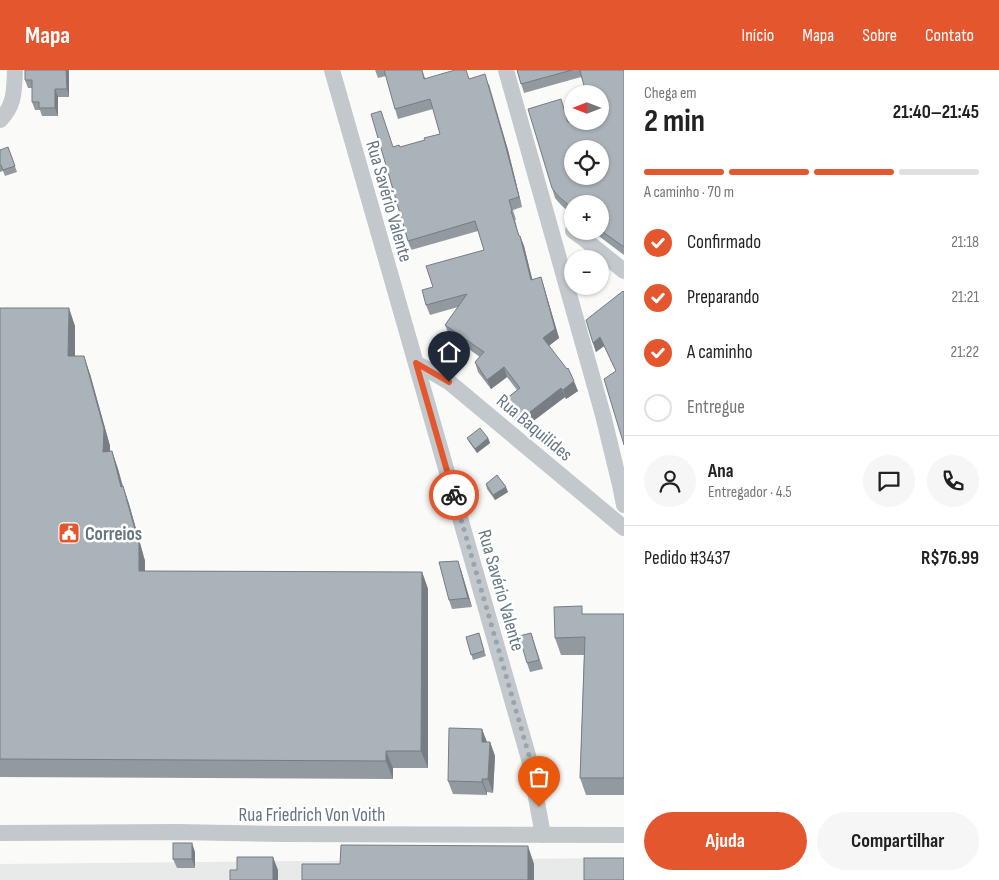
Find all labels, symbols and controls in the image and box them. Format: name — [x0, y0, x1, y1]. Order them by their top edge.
text: Mapa — [25, 21, 70, 50]
text: Início — [742, 25, 774, 46]
text: Mapa — [802, 25, 834, 46]
text: Sobre — [862, 25, 897, 46]
text: Contato — [925, 25, 974, 46]
text: Chega em — [644, 84, 697, 103]
north arrow — [564, 85, 609, 130]
map controls — [564, 85, 609, 295]
text: 21:40–21:45 — [893, 101, 979, 124]
text: 2 min — [644, 102, 705, 141]
street label: Rua Savério Valente — [360, 138, 417, 265]
button: locate — [564, 140, 609, 185]
text: A caminho · 70 m — [644, 183, 734, 202]
button: + — [564, 195, 609, 240]
icon: check — [644, 229, 672, 257]
text: Confirmado — [687, 231, 761, 254]
text: 21:18 — [951, 233, 979, 252]
button: − — [564, 250, 609, 295]
icon: check — [644, 284, 672, 312]
text: Preparando — [687, 286, 759, 309]
text: 21:21 — [951, 288, 979, 307]
pin — [428, 331, 470, 382]
icon: home — [435, 338, 463, 366]
icon: check — [644, 339, 672, 367]
text: A caminho — [687, 341, 753, 364]
text: 21:22 — [951, 343, 979, 362]
street label: Rua Baquilides — [491, 390, 577, 467]
text: Entregue — [687, 396, 745, 419]
button: person — [644, 455, 696, 507]
button: chat — [863, 455, 915, 507]
button: phone — [927, 455, 979, 507]
text: Ana — [708, 460, 734, 483]
courier — [429, 470, 479, 520]
icon: bike — [440, 481, 468, 509]
text: Entregador · 4.5 — [708, 483, 792, 502]
public building icon: Correios — [57, 521, 81, 545]
place label: Correios — [85, 523, 142, 546]
street label: Rua Savério Valente — [472, 527, 529, 654]
text: Pedido #3437 — [644, 547, 730, 570]
text: R$76.99 — [921, 547, 979, 570]
pin — [518, 756, 560, 807]
icon: bag — [525, 763, 553, 791]
street label: Rua Friedrich Von Voith — [239, 804, 385, 827]
button: Ajuda — [644, 812, 807, 870]
button: Compartilhar — [817, 812, 979, 870]

